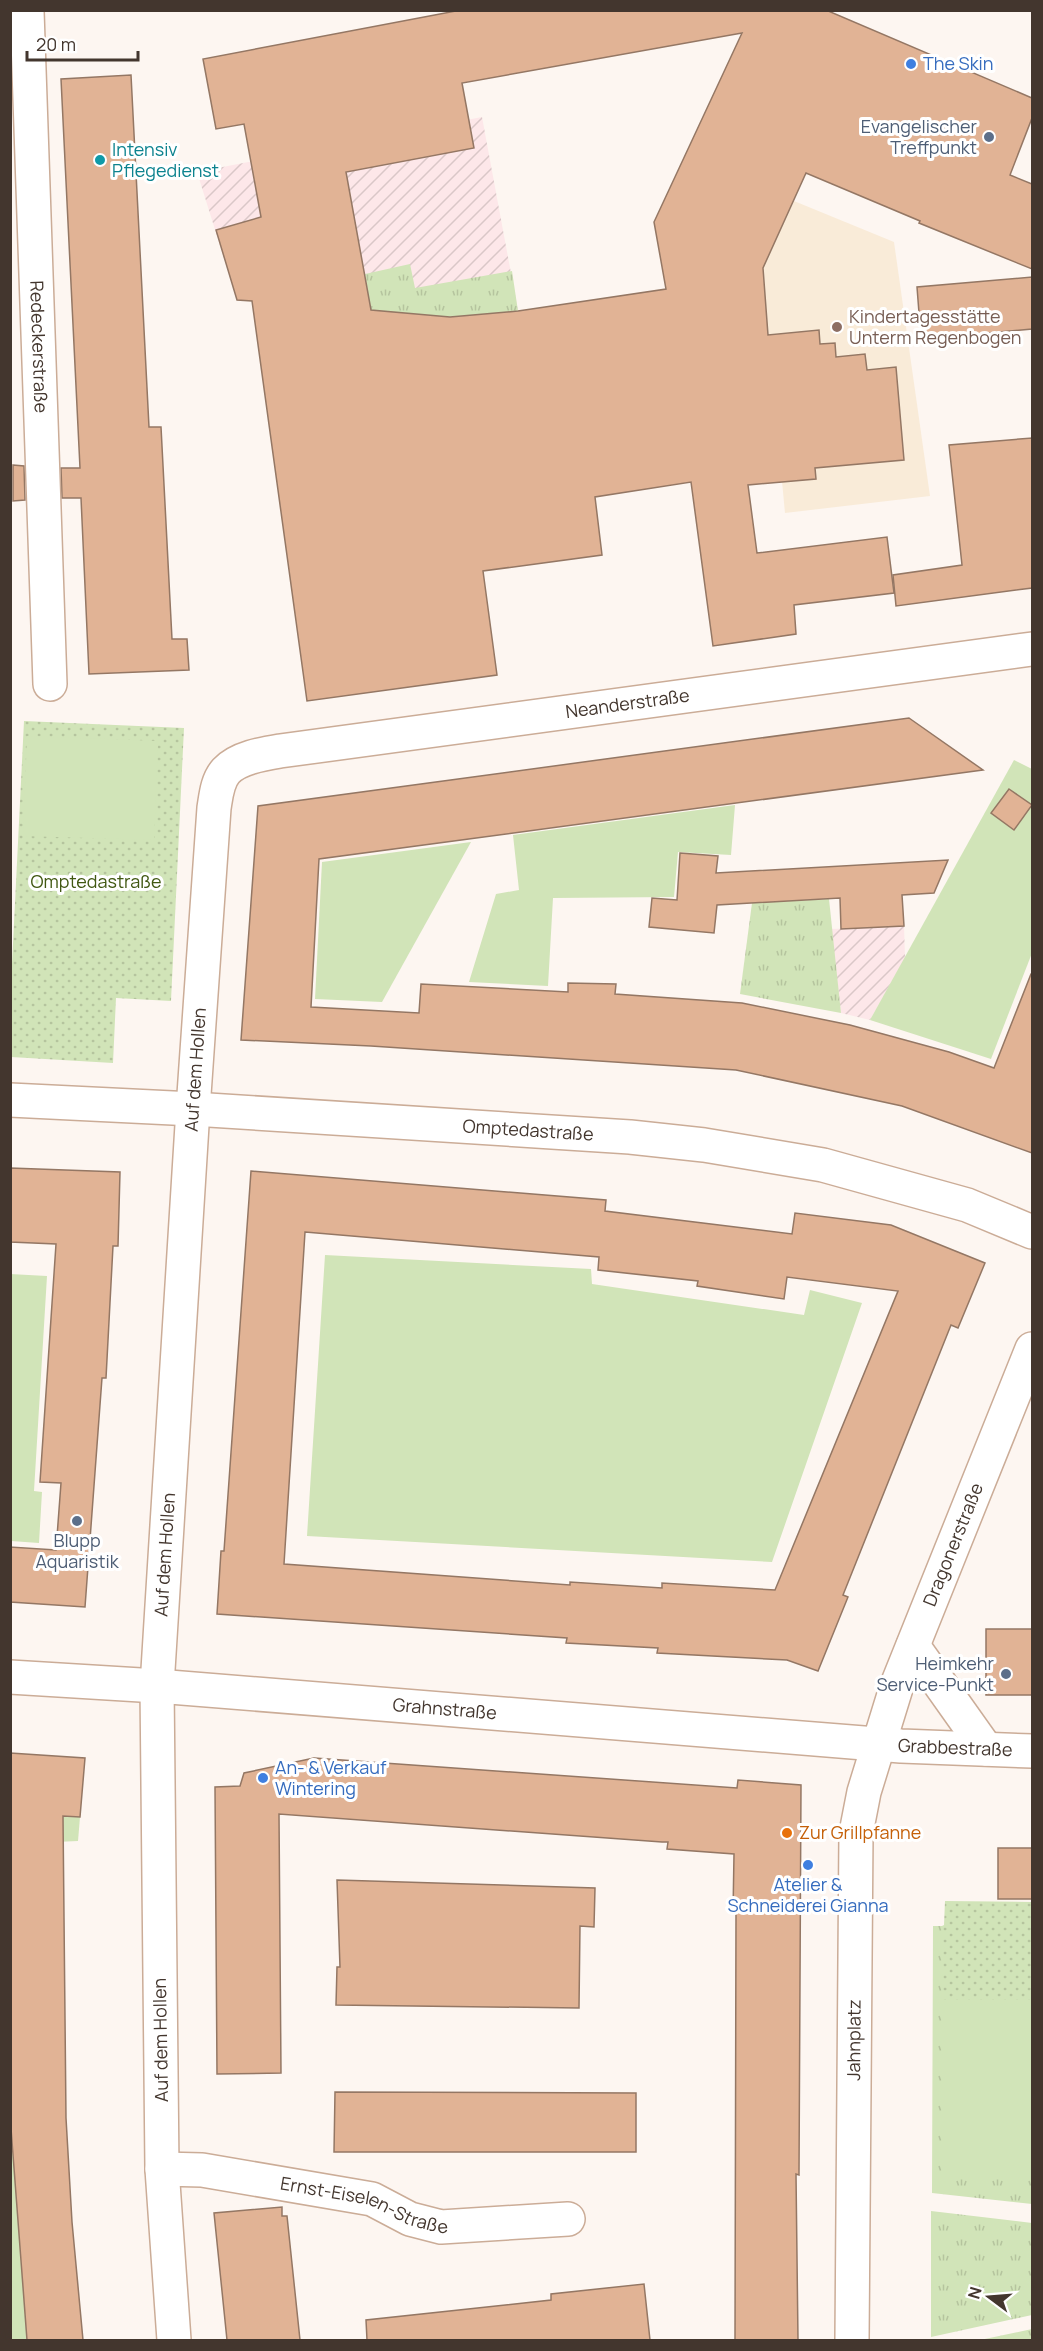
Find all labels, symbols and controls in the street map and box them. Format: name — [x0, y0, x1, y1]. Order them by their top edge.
scale bar — [27, 24, 138, 62]
text: 20 m — [36, 32, 76, 56]
place label: The Skin — [923, 51, 993, 75]
marker: The Skin — [904, 57, 918, 71]
place label: Evangelischer Treffpunkt — [861, 114, 977, 159]
marker: Evangelischer Treffpunkt — [982, 130, 996, 144]
place label: Intensiv Pflegedienst — [112, 137, 219, 182]
marker: Intensiv Pflegedienst — [93, 153, 107, 167]
street label: Redeckerstraße — [25, 280, 54, 413]
place label: Kindertagesstätte Unterm Regenbogen — [849, 304, 1021, 349]
marker: Kindertagesstätte Unterm Regenbogen — [830, 320, 844, 334]
street label: Neanderstraße — [564, 683, 691, 723]
park label: Omptedastraße — [30, 869, 162, 893]
street label: Auf dem Hollen — [179, 1007, 211, 1132]
street label: Omptedastraße — [462, 1113, 594, 1146]
street label: Dragonerstraße — [917, 1479, 988, 1610]
street label: Auf dem Hollen — [148, 1492, 180, 1617]
marker: Blupp Aquaristik — [70, 1514, 84, 1528]
place label: Blupp Aquaristik — [35, 1528, 120, 1573]
place label: Heimkehr Service-Punkt — [876, 1651, 995, 1696]
marker: Heimkehr Service-Punkt — [999, 1667, 1013, 1681]
street label: Grahnstraße — [392, 1692, 498, 1724]
street label: Grabbestraße — [897, 1733, 1013, 1761]
place label: An- & Verkauf Wintering — [275, 1755, 387, 1800]
marker: An- & Verkauf Wintering — [256, 1771, 270, 1785]
place label: Zur Grillpfanne — [799, 1820, 921, 1844]
marker: Zur Grillpfanne — [780, 1826, 794, 1840]
marker: Atelier & Schneiderei Gianna — [801, 1858, 815, 1872]
place label: Atelier & Schneiderei Gianna — [727, 1872, 889, 1917]
street label: Auf dem Hollen — [147, 1978, 173, 2102]
street label: Jahnplatz — [841, 1999, 866, 2081]
street label: Ernst-Eiselen-Straße — [279, 2171, 449, 2238]
north arrow — [959, 2267, 1019, 2327]
text: N — [962, 2284, 987, 2301]

